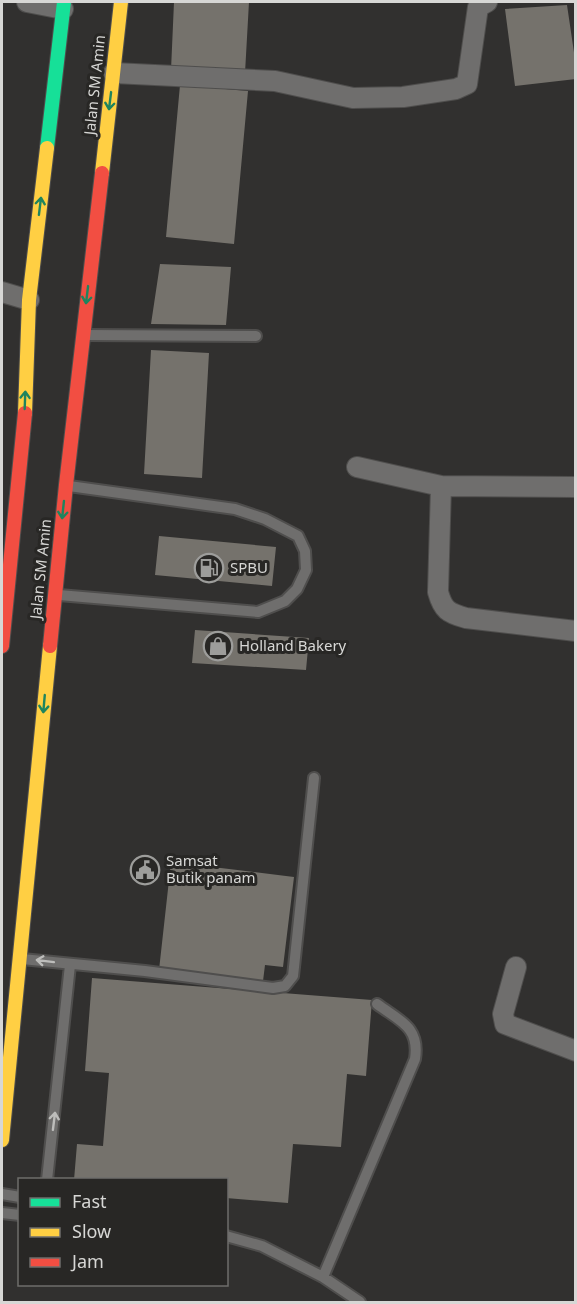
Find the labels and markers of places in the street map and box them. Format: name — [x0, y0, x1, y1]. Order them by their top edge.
fuel station icon: SPBU — [193, 552, 225, 584]
place label: SPBU — [230, 557, 268, 577]
shop icon: Holland Bakery — [202, 630, 234, 662]
place label: Holland Bakery — [239, 635, 347, 655]
place label: Samsat Butik panam — [166, 850, 256, 887]
public building icon: Samsat Butik panam — [129, 854, 161, 886]

